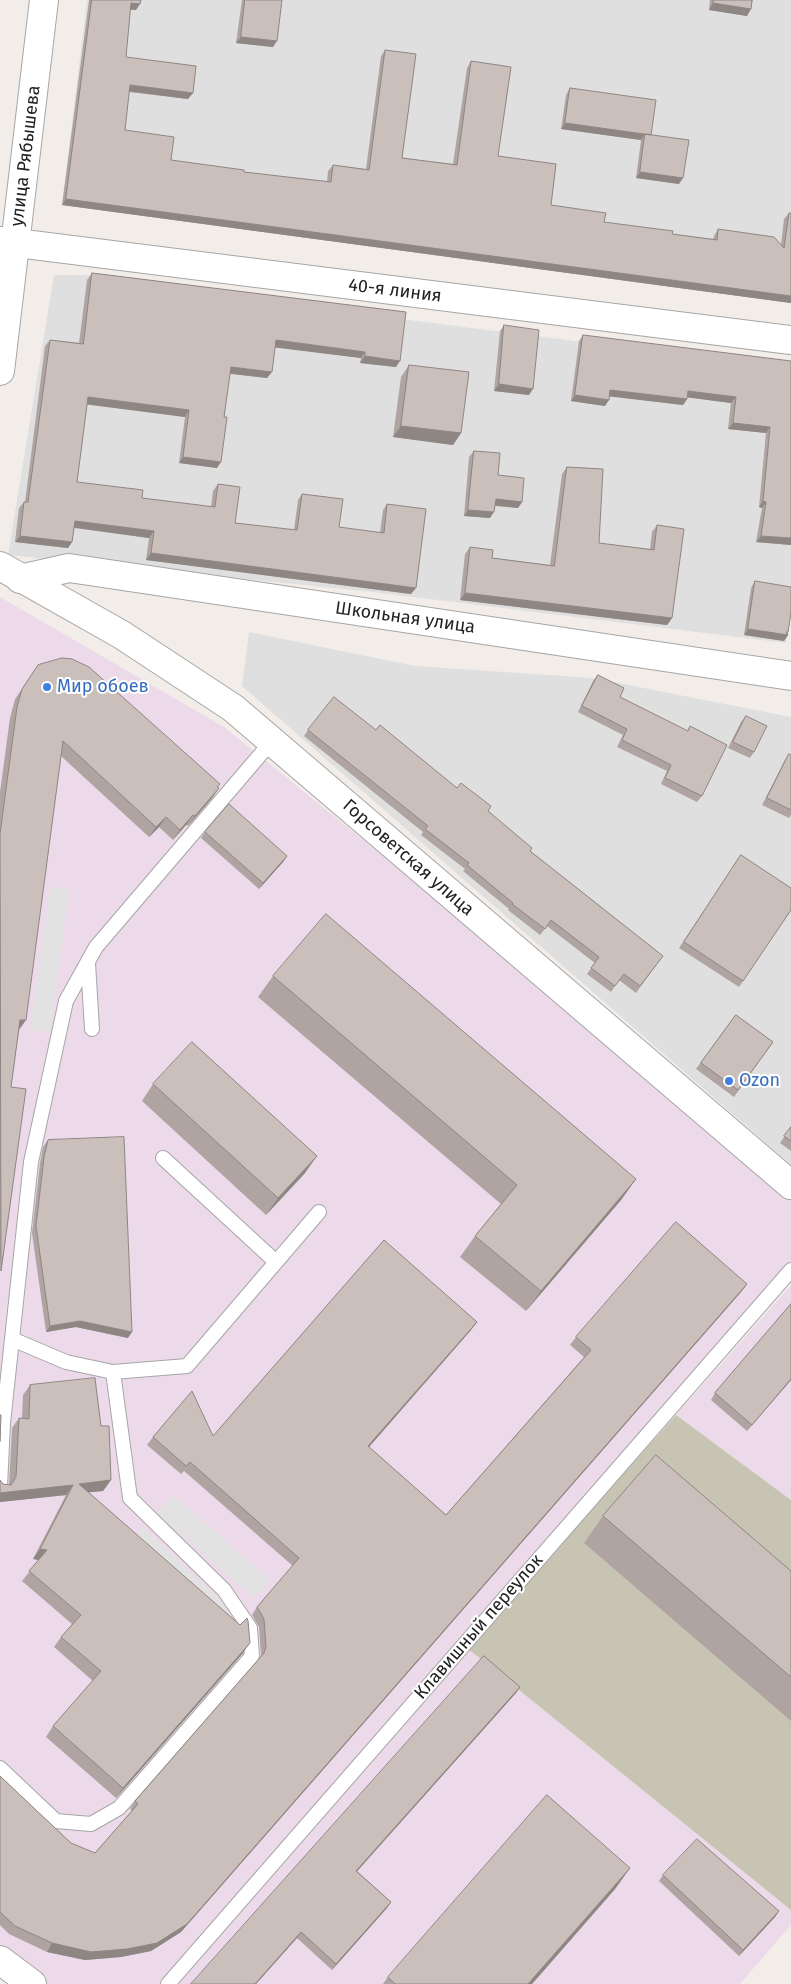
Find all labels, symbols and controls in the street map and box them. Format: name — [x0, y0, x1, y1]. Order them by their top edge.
street label: улица Рябышева — [7, 84, 45, 228]
street label: 40-я линия — [347, 275, 443, 307]
street label: Школьная улица — [334, 597, 476, 639]
place label: Мир обоев — [57, 676, 149, 698]
marker: Мир обоев — [41, 681, 53, 693]
street label: Горсоветская улица — [338, 795, 478, 921]
place label: Ozon — [739, 1070, 780, 1092]
marker: Ozon — [723, 1075, 735, 1087]
street label: Клавишный переулок — [410, 1550, 548, 1704]

